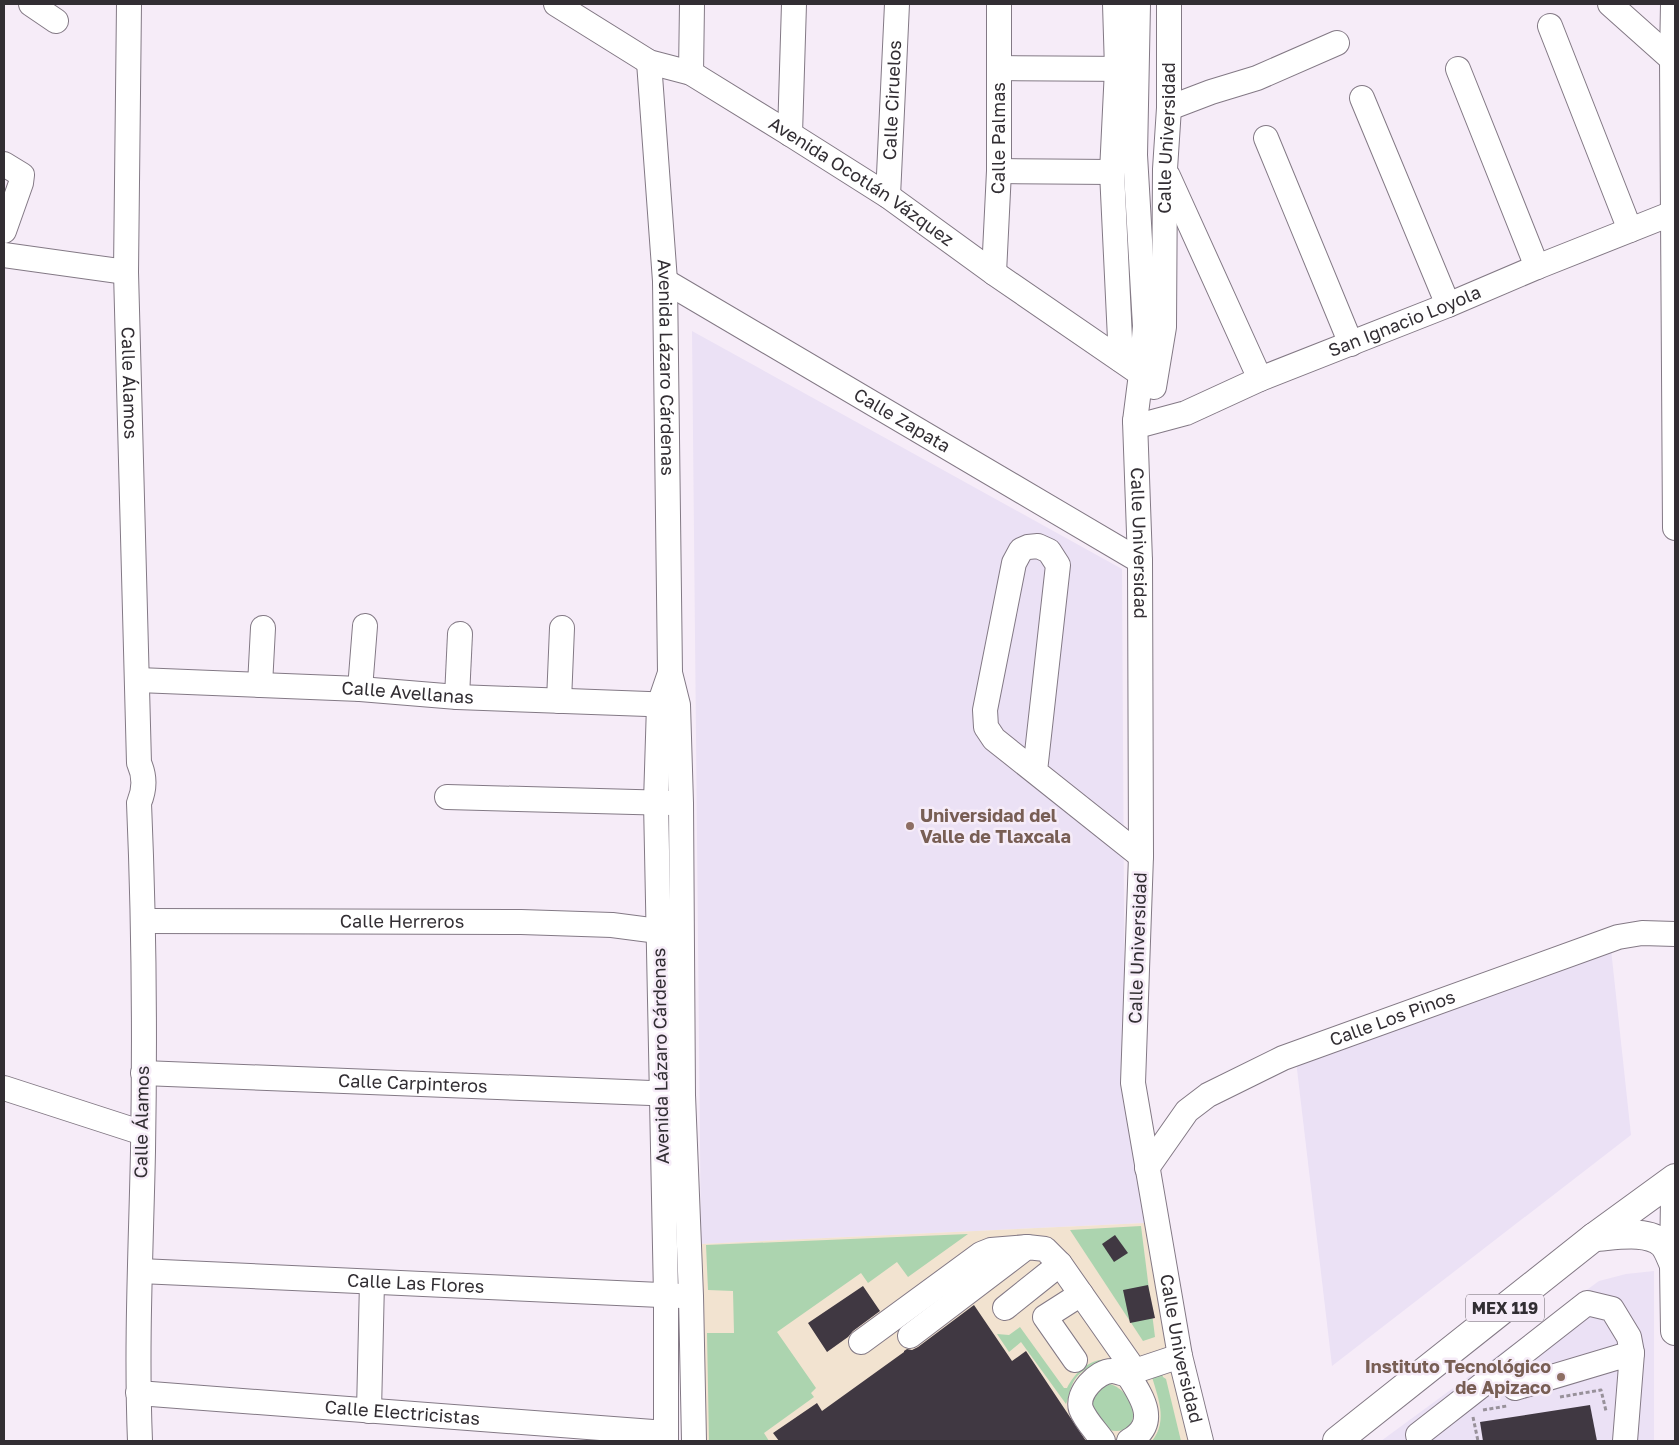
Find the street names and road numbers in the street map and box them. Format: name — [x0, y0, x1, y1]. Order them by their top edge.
street label: Calle Ciruelos — [878, 40, 905, 161]
street label: Calle Universidad — [1153, 62, 1179, 214]
street label: Calle Palmas — [986, 82, 1009, 195]
street label: Avenida Ocotlán Vázquez — [765, 112, 959, 250]
street label: Avenida Lázaro Cárdenas — [653, 258, 679, 476]
street label: San Ignacio Loyola — [1325, 280, 1484, 361]
street label: Calle Álamos — [117, 326, 142, 440]
street label: Calle Zapata — [850, 383, 955, 457]
street label: Calle Universidad — [1127, 467, 1152, 619]
street label: Calle Avellanas — [341, 676, 474, 708]
street label: Calle Universidad — [1123, 872, 1151, 1024]
street label: Calle Herreros — [340, 910, 464, 932]
street label: Avenida Lázaro Cárdenas — [647, 948, 673, 1164]
street label: Calle Los Pinos — [1326, 985, 1458, 1050]
street label: Calle Álamos — [129, 1066, 153, 1178]
street label: Calle Carpinteros — [338, 1069, 488, 1097]
street label: Calle Las Flores — [347, 1269, 485, 1297]
street label: Calle Universidad — [1156, 1272, 1208, 1425]
road number: MEX 119 — [1466, 1295, 1544, 1322]
street label: Calle Electricistas — [324, 1395, 481, 1429]

